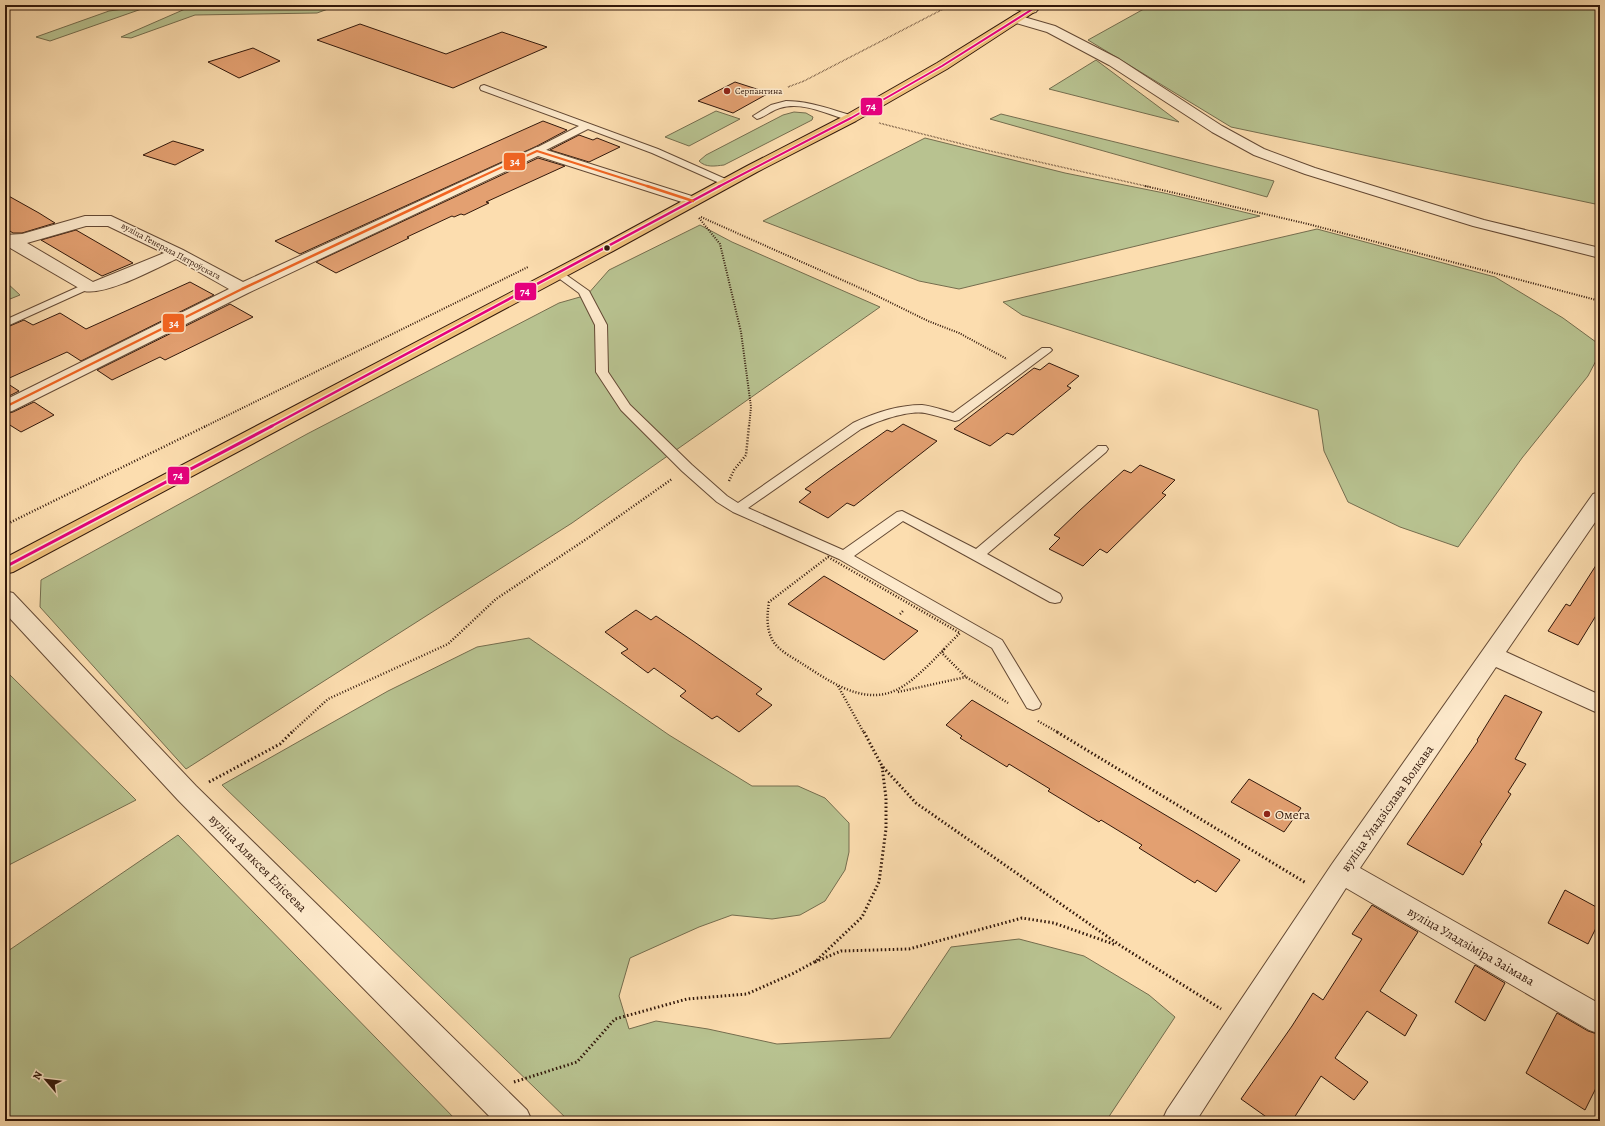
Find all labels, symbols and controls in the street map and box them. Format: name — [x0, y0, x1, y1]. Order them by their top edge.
place label: Серпантина — [735, 85, 783, 97]
marker: Серпантина — [722, 86, 732, 96]
line badge: 74 — [860, 97, 883, 116]
text: 74 — [866, 99, 876, 114]
line badge: 34 — [503, 152, 526, 171]
text: 34 — [510, 154, 520, 169]
street label: вуліца Генерала Пятроўскага — [119, 220, 224, 283]
unlabelled marker — [602, 243, 612, 253]
line badge: 74 — [514, 282, 537, 301]
text: 74 — [520, 284, 530, 299]
line badge: 34 — [162, 313, 185, 333]
text: 34 — [169, 316, 179, 331]
line badge: 74 — [167, 466, 190, 485]
text: 74 — [173, 468, 183, 483]
street label: вуліца Уладзіслава Волкава — [1337, 741, 1437, 875]
place label: Омега — [1275, 806, 1310, 823]
marker: Омега — [1262, 809, 1272, 819]
street label: вуліца Аляксея Елісеева — [205, 810, 311, 916]
street label: вуліца Уладзіміра Заімава — [1404, 903, 1538, 989]
north arrow — [26, 1060, 66, 1100]
text: N — [29, 1068, 46, 1083]

